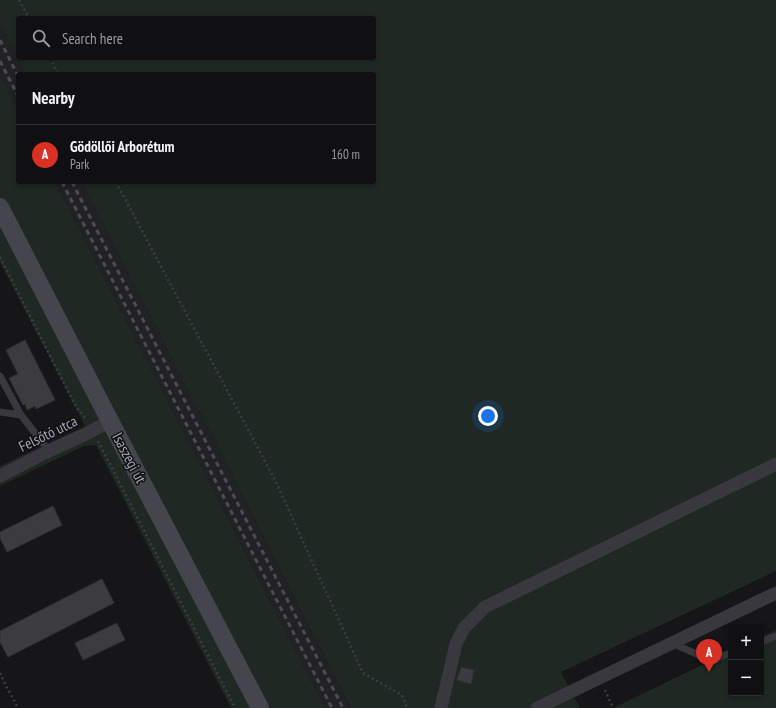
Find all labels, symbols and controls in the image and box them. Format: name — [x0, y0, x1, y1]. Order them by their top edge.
search box — [16, 16, 376, 60]
icon: search — [30, 27, 52, 49]
text: Search here — [62, 29, 123, 48]
text: Nearby — [32, 87, 75, 109]
text: Gödöllői Arborétum — [70, 137, 175, 156]
text: A — [42, 146, 48, 163]
text: 160 m — [331, 146, 360, 163]
text: Park — [70, 156, 89, 173]
your location — [478, 406, 498, 426]
street label: Felsőtó utca — [15, 411, 80, 456]
street label: Isaszegi út — [108, 429, 151, 486]
map controls — [728, 624, 764, 696]
button: + — [728, 624, 764, 660]
pin: A — [696, 639, 722, 672]
button: − — [728, 660, 764, 696]

